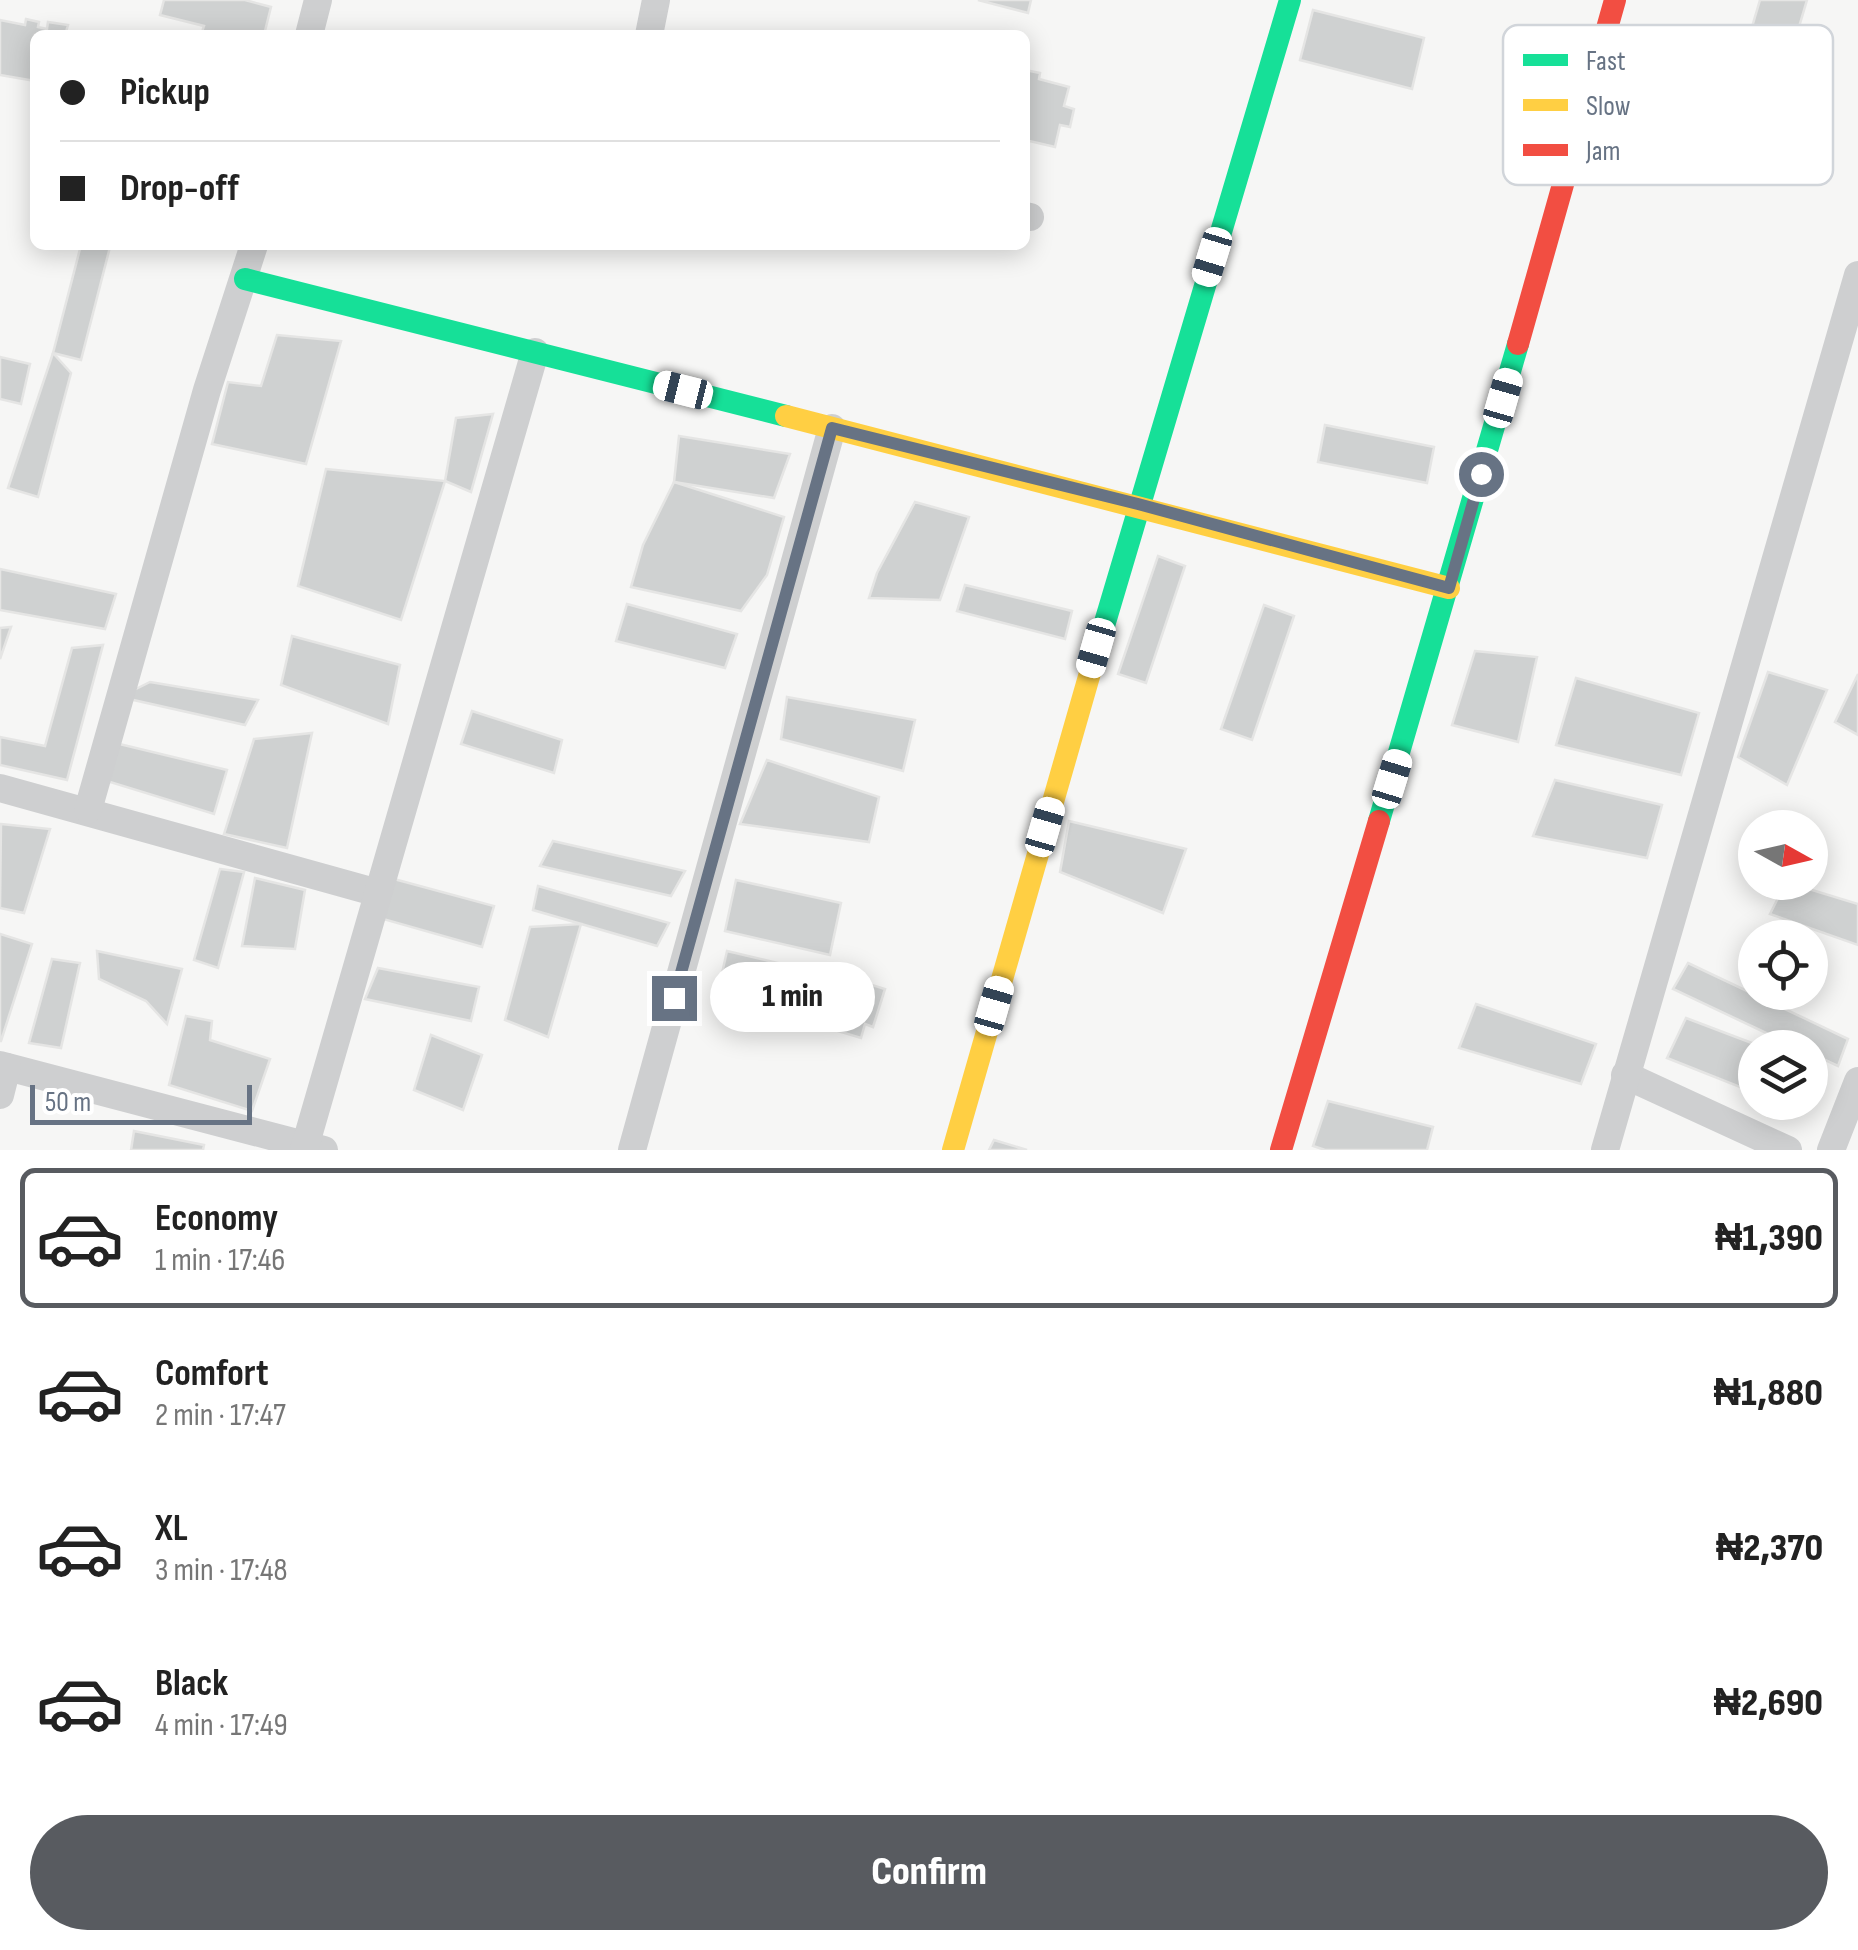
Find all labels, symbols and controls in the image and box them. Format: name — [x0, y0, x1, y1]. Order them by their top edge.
legend — [1503, 25, 1833, 185]
text: Fast — [1586, 45, 1625, 78]
text: Pickup — [120, 70, 210, 115]
text: Slow — [1586, 90, 1631, 123]
text: Jam — [1585, 135, 1621, 168]
text: Drop-off — [120, 166, 239, 211]
car — [1189, 224, 1235, 290]
car — [1480, 365, 1526, 431]
car — [650, 368, 716, 412]
route start — [1459, 452, 1504, 497]
car — [1073, 615, 1119, 681]
car — [1369, 746, 1415, 812]
car — [1022, 794, 1068, 860]
north arrow — [1738, 810, 1828, 900]
map controls — [1738, 810, 1828, 1120]
button: locate — [1738, 920, 1828, 1010]
callout: 1 min — [709, 963, 874, 1033]
car — [971, 973, 1017, 1039]
route end — [652, 976, 697, 1021]
text: 1 min — [762, 977, 823, 1016]
button: layers — [1738, 1030, 1828, 1120]
scale bar — [30, 1080, 252, 1124]
text: 50 m — [45, 1086, 91, 1119]
icon: car — [35, 1193, 125, 1283]
text: Economy — [155, 1196, 278, 1241]
text: ₦1,390 — [1715, 1216, 1823, 1261]
text: 1 min · 17:46 — [155, 1241, 285, 1280]
icon: car — [35, 1348, 125, 1438]
text: Comfort — [155, 1351, 269, 1396]
text: ₦1,880 — [1713, 1371, 1823, 1416]
text: 2 min · 17:47 — [155, 1396, 286, 1435]
icon: car — [35, 1503, 125, 1593]
text: XL — [155, 1506, 188, 1551]
text: ₦2,370 — [1716, 1526, 1823, 1571]
text: 3 min · 17:48 — [155, 1551, 287, 1590]
icon: car — [35, 1658, 125, 1748]
text: Black — [155, 1661, 228, 1706]
text: ₦2,690 — [1713, 1681, 1823, 1726]
text: 4 min · 17:49 — [155, 1706, 288, 1745]
button: Confirm — [30, 1815, 1828, 1930]

